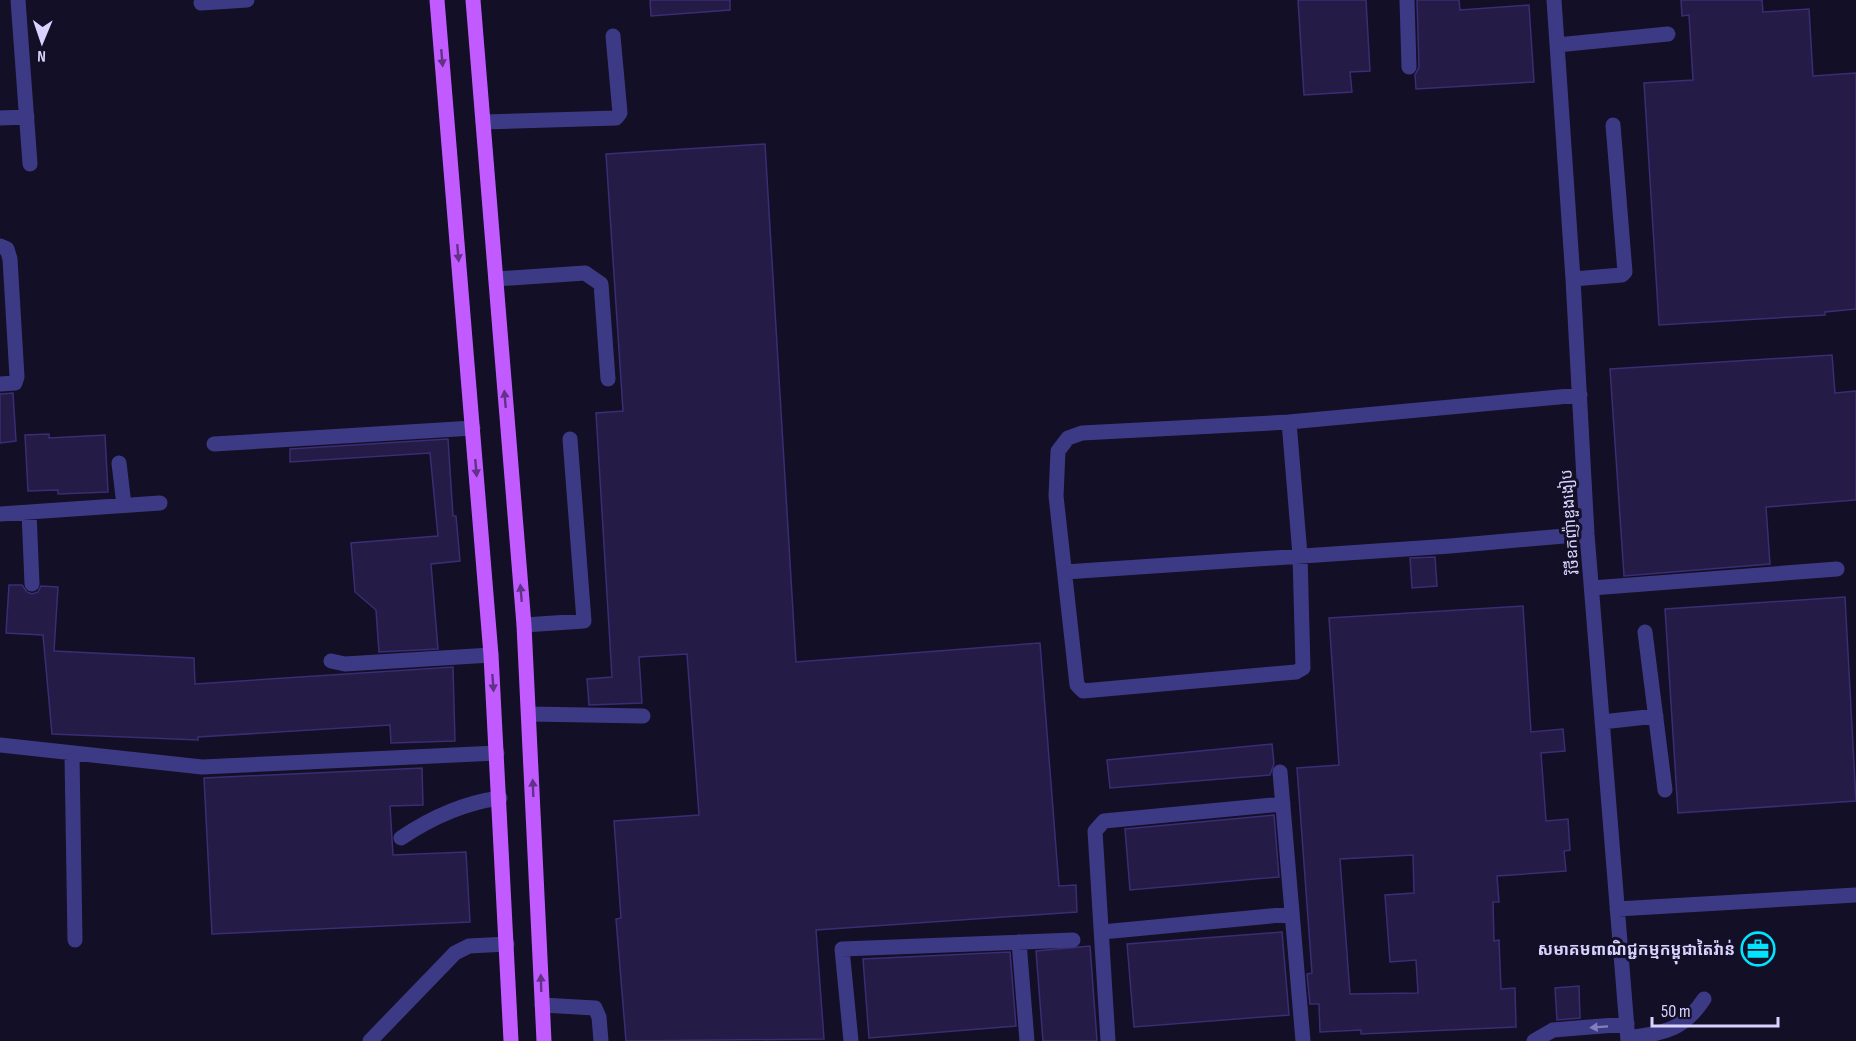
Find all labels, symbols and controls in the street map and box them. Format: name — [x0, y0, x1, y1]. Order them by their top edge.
north arrow — [12, 12, 72, 72]
text: N — [37, 46, 46, 65]
one-way arrow — [437, 49, 447, 68]
one-way arrow — [453, 243, 463, 262]
one-way arrow — [501, 389, 510, 408]
one-way arrow — [471, 458, 481, 477]
street label: វិថីឧកញ៉ាឌួងងៀប — [1555, 469, 1584, 576]
one-way arrow — [517, 584, 526, 603]
one-way arrow — [488, 674, 498, 693]
one-way arrow — [528, 778, 537, 797]
office icon: សមាគមពាណិជ្ជកម្មកម្ពុជាតៃវ៉ាន់ — [1740, 931, 1776, 967]
place label: សមាគមពាណិជ្ជកម្មកម្ពុជាតៃវ៉ាន់ — [1538, 938, 1735, 965]
one-way arrow — [536, 973, 546, 992]
scale bar — [1652, 990, 1778, 1028]
text: 50 m — [1661, 1001, 1691, 1022]
one-way arrow — [1589, 1022, 1608, 1031]

